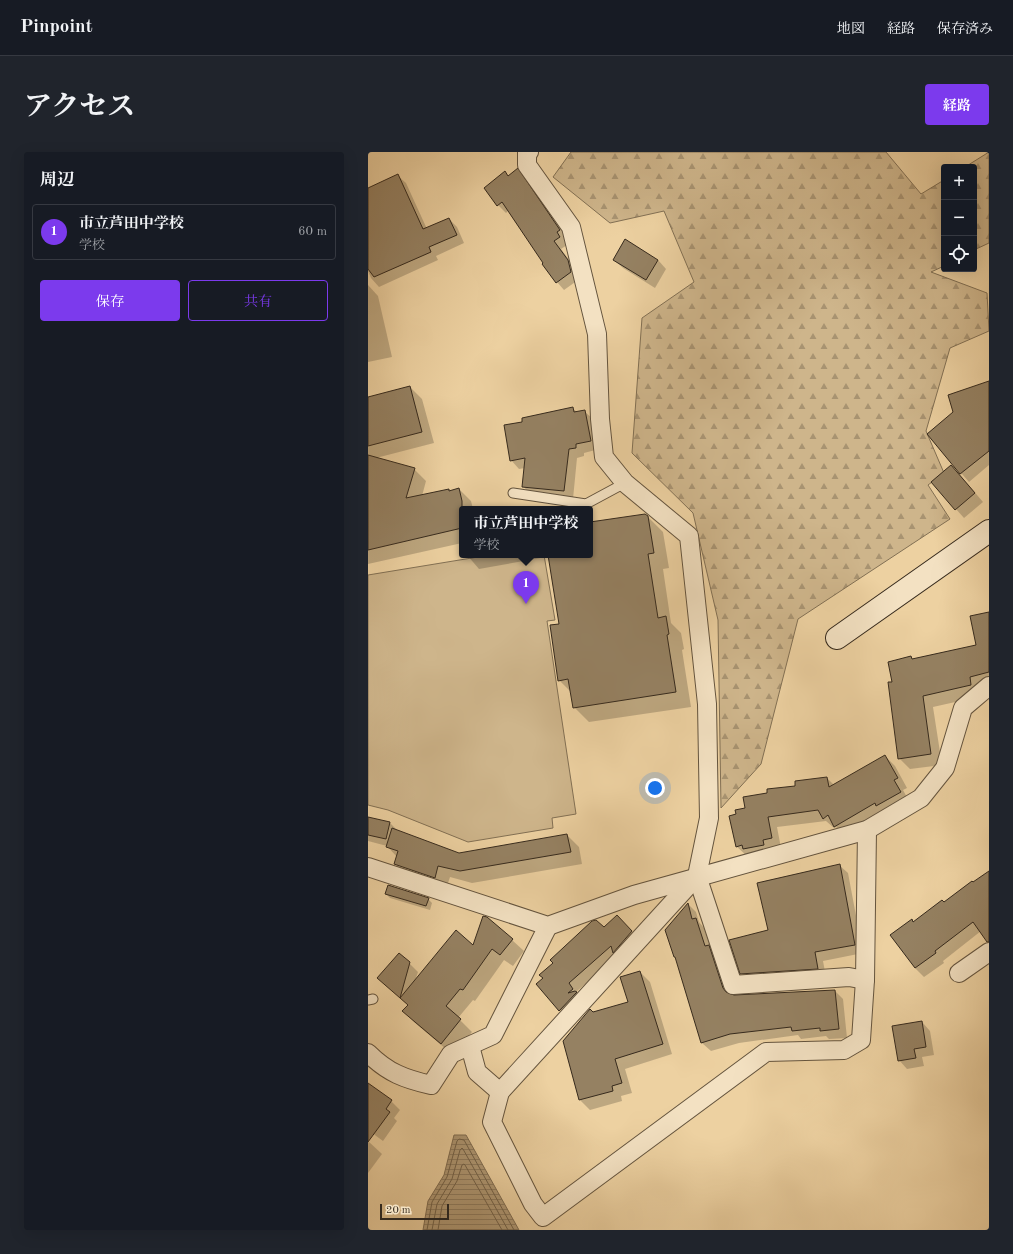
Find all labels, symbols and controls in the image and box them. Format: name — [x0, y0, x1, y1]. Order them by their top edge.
text: Pinpoint — [20, 18, 93, 37]
text: 地図 — [837, 22, 865, 36]
text: 経路 — [887, 22, 915, 36]
text: 保存済み — [937, 22, 993, 36]
button: 経路 — [925, 84, 989, 125]
text: アクセス — [24, 94, 135, 122]
map controls — [941, 164, 977, 272]
button: + — [941, 164, 977, 200]
text: 周辺 — [40, 172, 74, 189]
button: − — [941, 200, 977, 236]
text: 市立芦田中学校 — [79, 217, 184, 232]
text: 1 — [50, 225, 58, 238]
text: 60 m — [298, 225, 327, 238]
button: locate — [941, 236, 977, 272]
text: 学校 — [79, 239, 105, 252]
button: 保存 — [40, 280, 180, 321]
button: 共有 — [188, 280, 328, 321]
popup — [459, 506, 593, 558]
text: 市立芦田中学校 — [473, 517, 579, 532]
text: 学校 — [473, 539, 500, 552]
pin: 1 — [513, 571, 539, 604]
your location — [645, 778, 665, 798]
scale bar — [380, 1202, 449, 1221]
text: 20 m — [386, 1205, 411, 1216]

